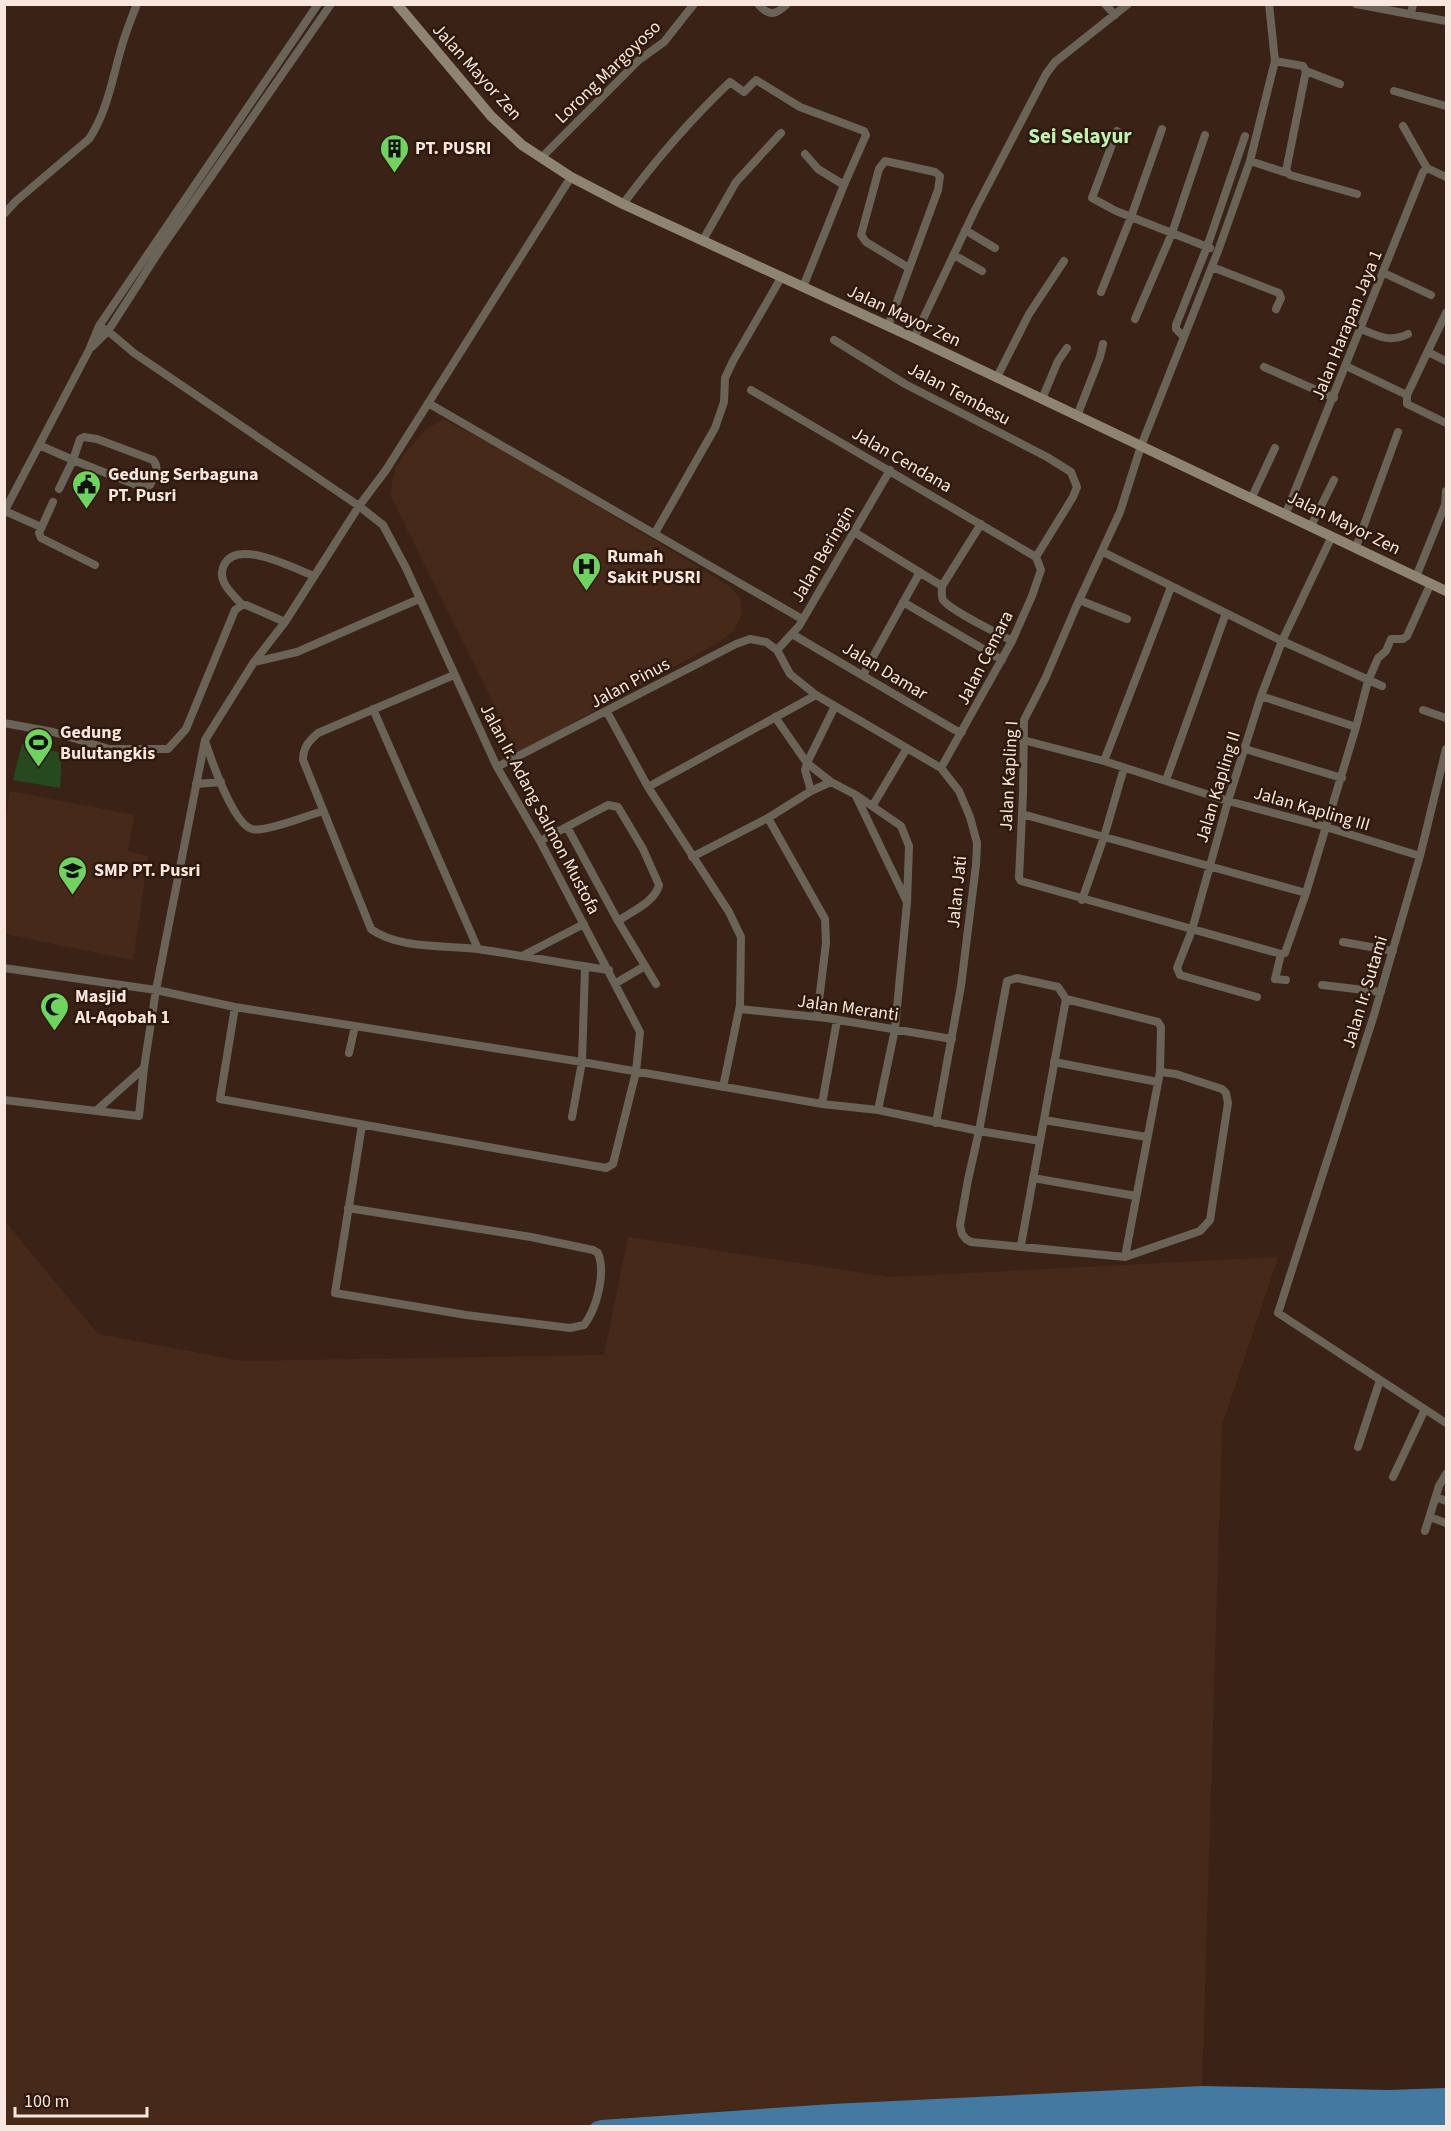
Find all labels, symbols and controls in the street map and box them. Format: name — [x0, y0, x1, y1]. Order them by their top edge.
street label: Lorong Margoyoso — [549, 15, 667, 129]
street label: Jalan Mayor Zen — [427, 18, 527, 126]
district label: Sei Selayur — [1028, 121, 1132, 151]
building icon: PT. PUSRI — [378, 132, 410, 174]
place label: PT. PUSRI — [415, 136, 491, 161]
street label: Jalan Harapan Jaya 1 — [1305, 246, 1389, 404]
street label: Jalan Mayor Zen — [843, 279, 965, 353]
street label: Jalan Tembesu — [903, 356, 1015, 432]
street label: Jalan Cendana — [847, 421, 957, 499]
place label: Gedung Serbaguna PT. Pusri — [108, 462, 259, 508]
public building icon: Gedung Serbaguna PT. Pusri — [71, 468, 103, 510]
street label: Jalan Mayor Zen — [1283, 485, 1405, 561]
street label: Jalan Beringin — [785, 501, 861, 607]
place label: Rumah Sakit PUSRI — [607, 544, 701, 590]
hospital icon: Rumah Sakit PUSRI — [570, 550, 602, 592]
street label: Jalan Cemara — [951, 606, 1019, 710]
street label: Jalan Damar — [838, 636, 933, 707]
street label: Jalan Pinus — [586, 652, 674, 714]
street label: Jalan Ir. Adang Salmon Mustofa — [474, 699, 606, 919]
place label: Gedung Bulutangkis — [60, 720, 155, 766]
street label: Jalan Kapling I — [994, 720, 1024, 832]
sports icon: Gedung Bulutangkis — [23, 726, 55, 768]
street label: Jalan Kapling II — [1189, 728, 1247, 846]
street label: Jalan Kapling III — [1251, 780, 1373, 838]
school or university icon: SMP PT. Pusri — [57, 854, 89, 896]
street label: Jalan Jati — [941, 855, 973, 929]
place label: SMP PT. Pusri — [94, 858, 201, 883]
street label: Jalan Ir. Sutami — [1336, 933, 1394, 1051]
place label: Masjid Al-Aqobah 1 — [74, 984, 170, 1030]
street label: Jalan Meranti — [796, 989, 900, 1027]
mosque icon: Masjid Al-Aqobah 1 — [38, 990, 70, 1032]
scale bar — [15, 2080, 147, 2118]
text: 100 m — [24, 2089, 69, 2114]

